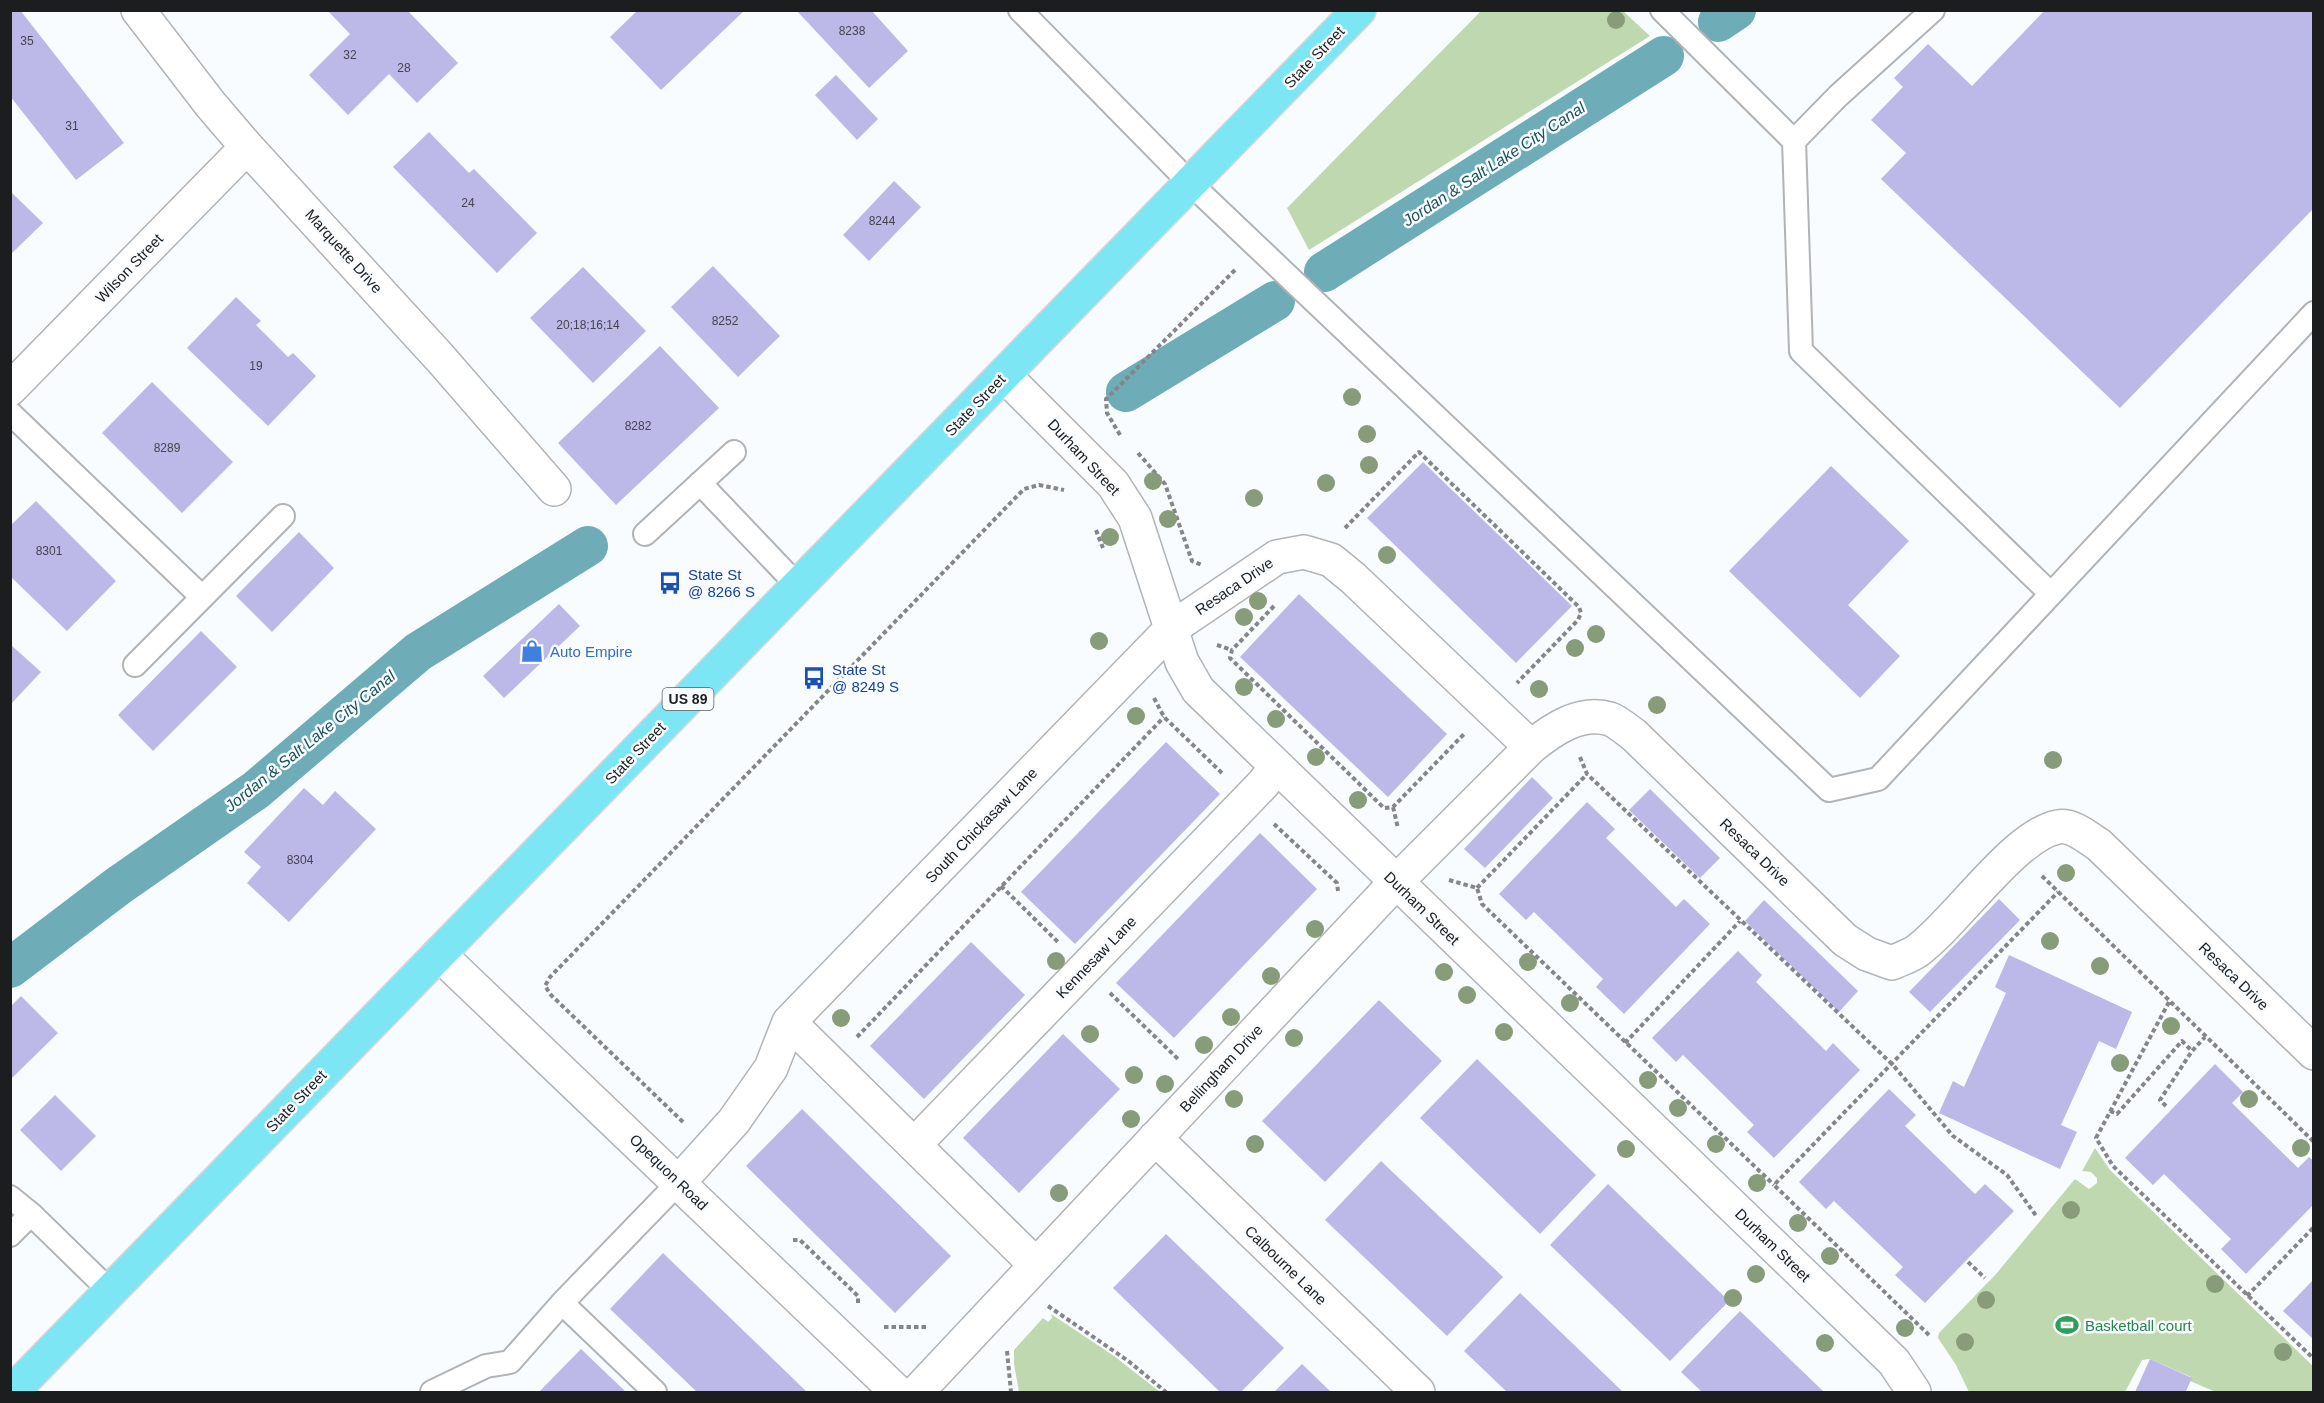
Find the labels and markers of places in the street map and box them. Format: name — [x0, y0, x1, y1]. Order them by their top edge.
place label: State St @ 8266 S — [688, 566, 755, 600]
bus stop icon: State St @ 8266 S — [657, 570, 683, 596]
shop icon: Auto Empire — [519, 638, 545, 664]
place label: Auto Empire — [550, 643, 633, 660]
place label: State St @ 8249 S — [832, 661, 899, 695]
bus stop icon: State St @ 8249 S — [801, 665, 827, 691]
sports icon: Basketball court — [2054, 1312, 2080, 1338]
place label: Basketball court — [2085, 1317, 2193, 1334]

